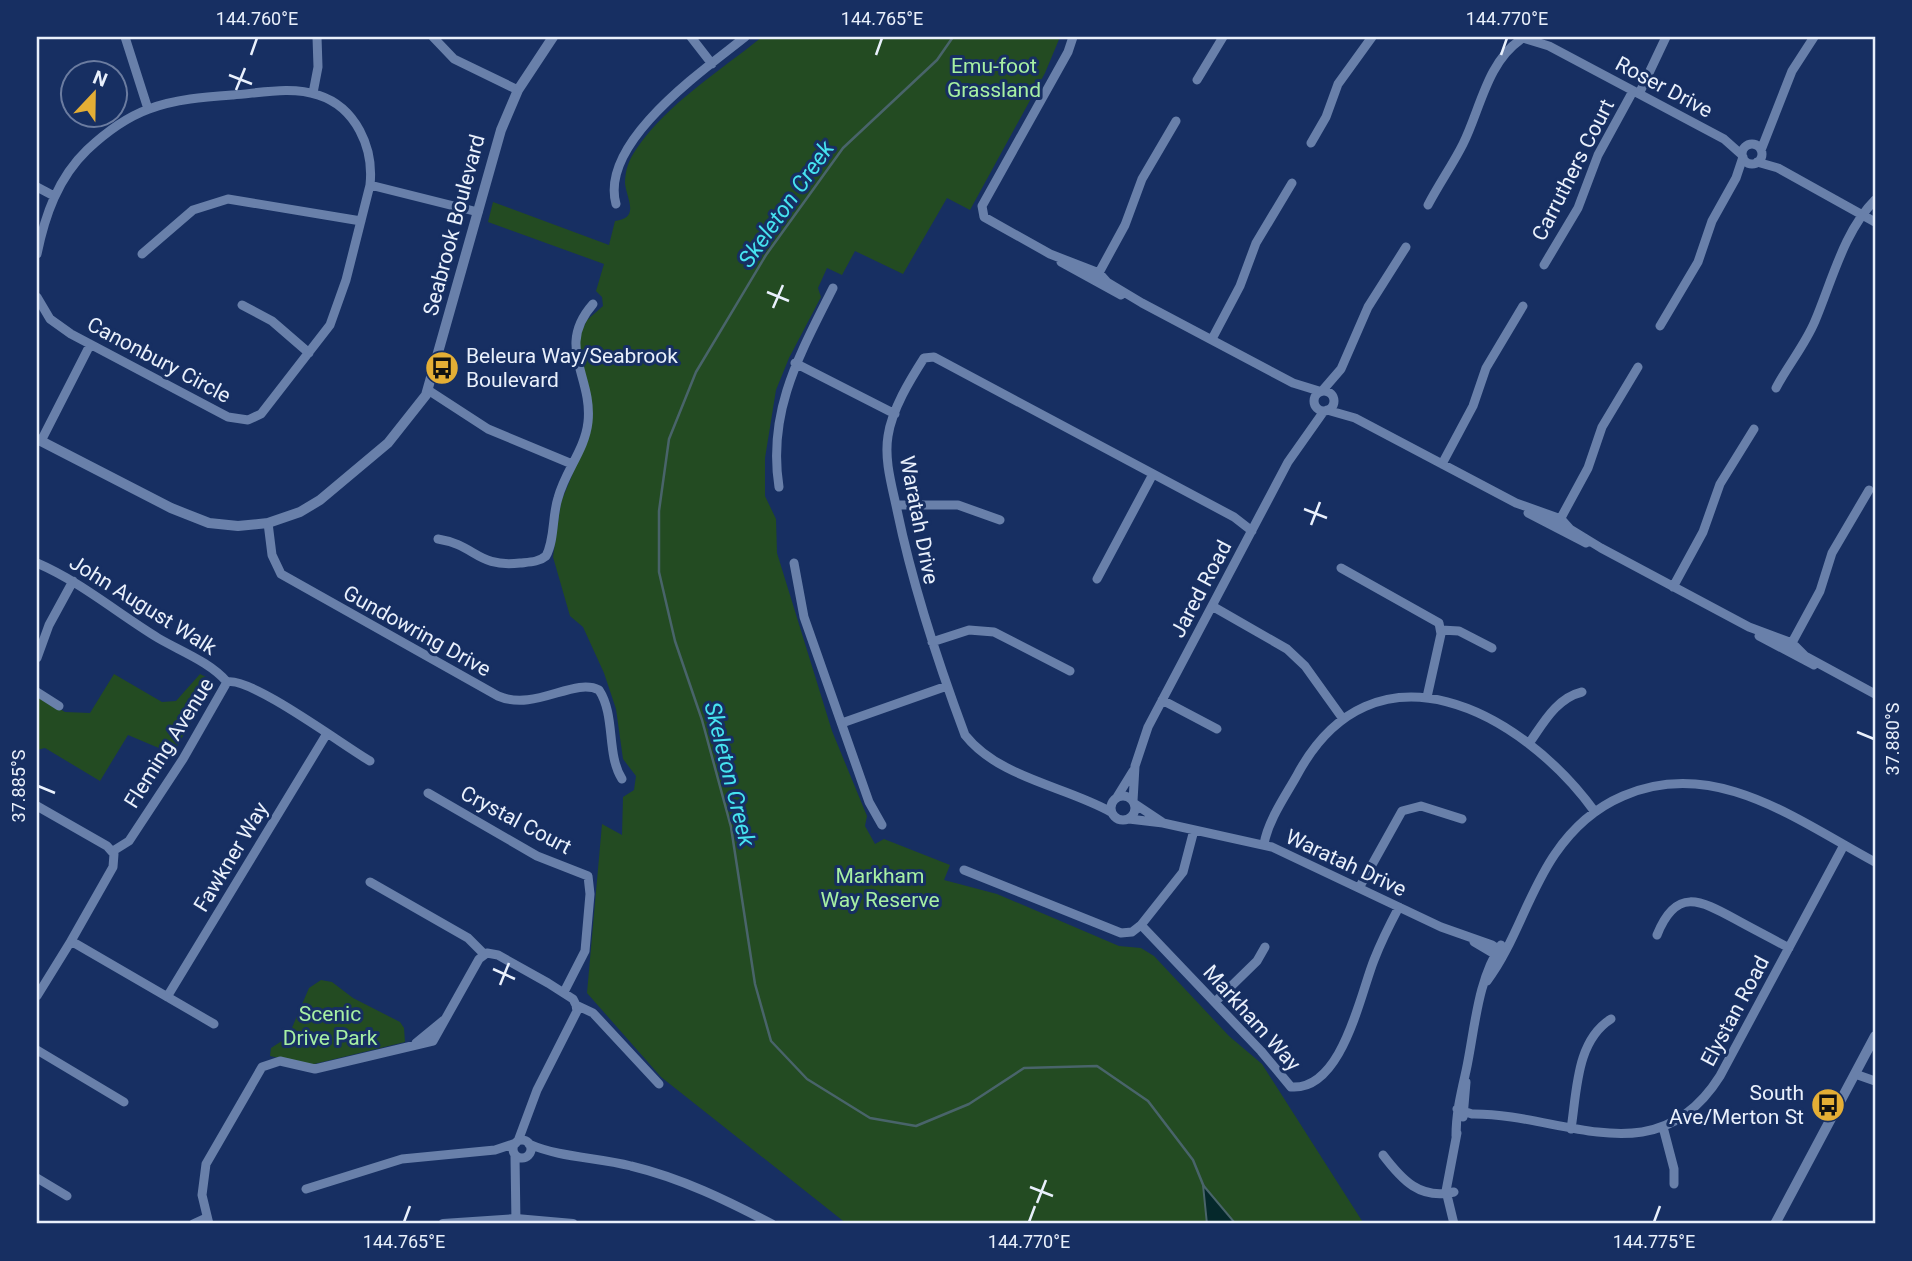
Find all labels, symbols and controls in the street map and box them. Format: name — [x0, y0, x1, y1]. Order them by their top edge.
text: 144.760°E — [216, 8, 298, 29]
text: 144.765°E — [841, 8, 923, 29]
text: 144.770°E — [1466, 8, 1548, 29]
street label: Roser Drive — [1611, 51, 1717, 123]
park label: Emu-foot Grassland — [947, 54, 1041, 102]
north arrow — [60, 60, 130, 130]
text: N — [90, 66, 111, 92]
street label: Carruthers Court — [1527, 95, 1619, 245]
street label: Seabrook Boulevard — [418, 132, 490, 318]
water label: Skeleton Creek — [733, 135, 840, 273]
street label: Canonbury Circle — [83, 312, 235, 408]
place label: Beleura Way/Seabrook Boulevard — [466, 344, 678, 392]
bus stop icon: Beleura Way/Seabrook Boulevard — [423, 349, 461, 387]
street label: Waratah Drive — [895, 454, 943, 586]
street label: Jared Road — [1165, 536, 1237, 642]
street label: John August Walk — [65, 550, 221, 660]
street label: Gundowring Drive — [339, 580, 495, 682]
street label: Fleming Avenue — [119, 674, 219, 812]
water label: Skeleton Creek — [699, 699, 761, 850]
text: 37.880°S — [1882, 702, 1903, 775]
text: 37.885°S — [8, 749, 29, 822]
street label: Crystal Court — [456, 781, 576, 859]
street label: Fawkner Way — [189, 798, 273, 916]
street label: Waratah Drive — [1282, 825, 1410, 901]
park label: Markham Way Reserve — [820, 864, 940, 912]
street label: Elystan Road — [1696, 952, 1774, 1070]
street label: Markham Way — [1198, 960, 1306, 1076]
park label: Scenic Drive Park — [283, 1002, 378, 1050]
place label: South Ave/Merton St — [1669, 1081, 1804, 1129]
bus stop icon: South Ave/Merton St — [1809, 1086, 1847, 1124]
text: 144.765°E — [363, 1231, 445, 1252]
text: 144.770°E — [988, 1231, 1070, 1252]
text: 144.775°E — [1613, 1231, 1695, 1252]

